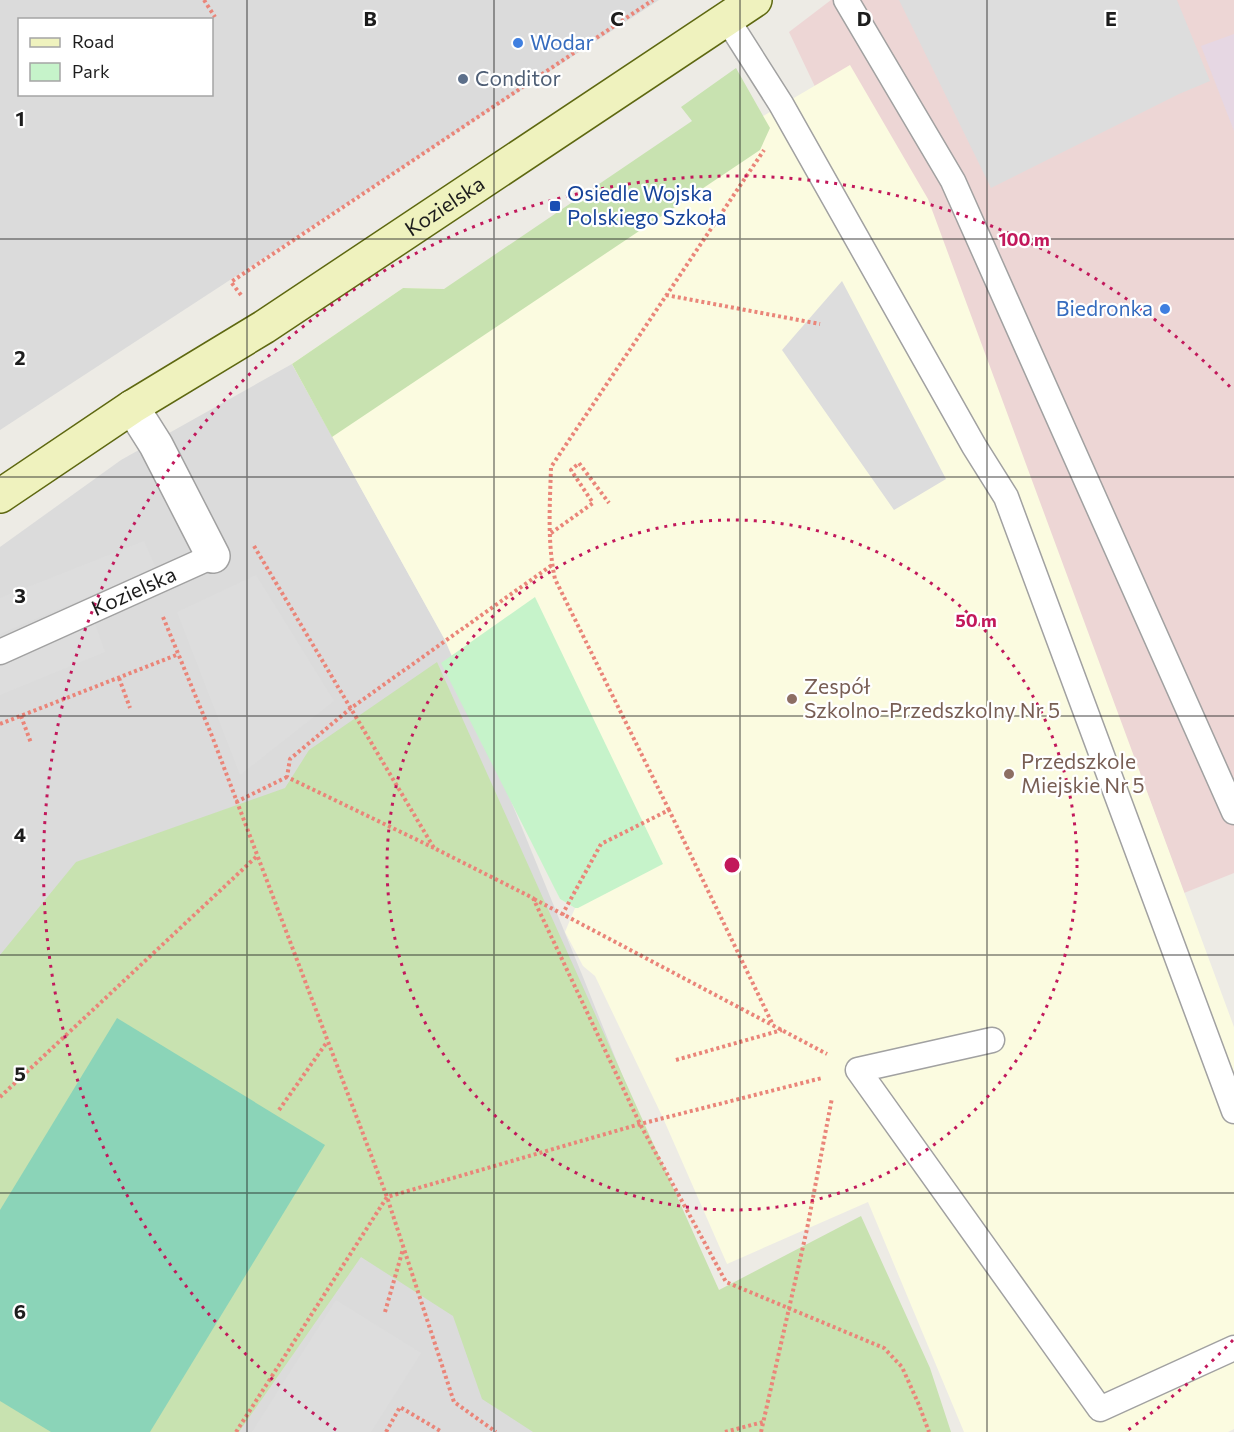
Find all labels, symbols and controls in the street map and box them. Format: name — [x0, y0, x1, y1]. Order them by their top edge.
text: B — [363, 6, 377, 30]
text: C — [610, 6, 624, 30]
text: D — [857, 6, 871, 30]
text: E — [1105, 6, 1117, 30]
legend — [18, 18, 213, 96]
place label: Wodar — [530, 29, 594, 54]
text: Road — [72, 30, 114, 52]
marker: Wodar — [511, 36, 525, 50]
text: Park — [72, 60, 110, 82]
place label: Conditor — [475, 65, 561, 90]
marker: Conditor — [456, 72, 470, 86]
text: 1 — [15, 106, 25, 130]
street label: Kozielska — [400, 170, 489, 241]
place label: Osiedle Wojska Polskiego Szkoła — [567, 180, 726, 229]
marker: Osiedle Wojska Polskiego Szkoła — [548, 199, 562, 213]
text: 100 m — [998, 228, 1050, 250]
place label: Biedronka — [1056, 295, 1153, 320]
marker: Biedronka — [1158, 302, 1172, 316]
text: 2 — [14, 345, 26, 369]
street label: Kozielska — [87, 560, 180, 620]
text: 3 — [14, 583, 26, 607]
text: 50 m — [955, 609, 997, 631]
place label: Zespół Szkolno-Przedszkolny Nr 5 — [804, 673, 1060, 722]
marker: Zespół Szkolno-Przedszkolny Nr 5 — [785, 692, 799, 706]
place label: Przedszkole Miejskie Nr 5 — [1021, 748, 1145, 797]
marker: Przedszkole Miejskie Nr 5 — [1002, 767, 1016, 781]
text: 4 — [14, 822, 26, 846]
centre of rings — [722, 855, 742, 875]
text: 5 — [14, 1061, 26, 1085]
text: 6 — [14, 1299, 26, 1323]

